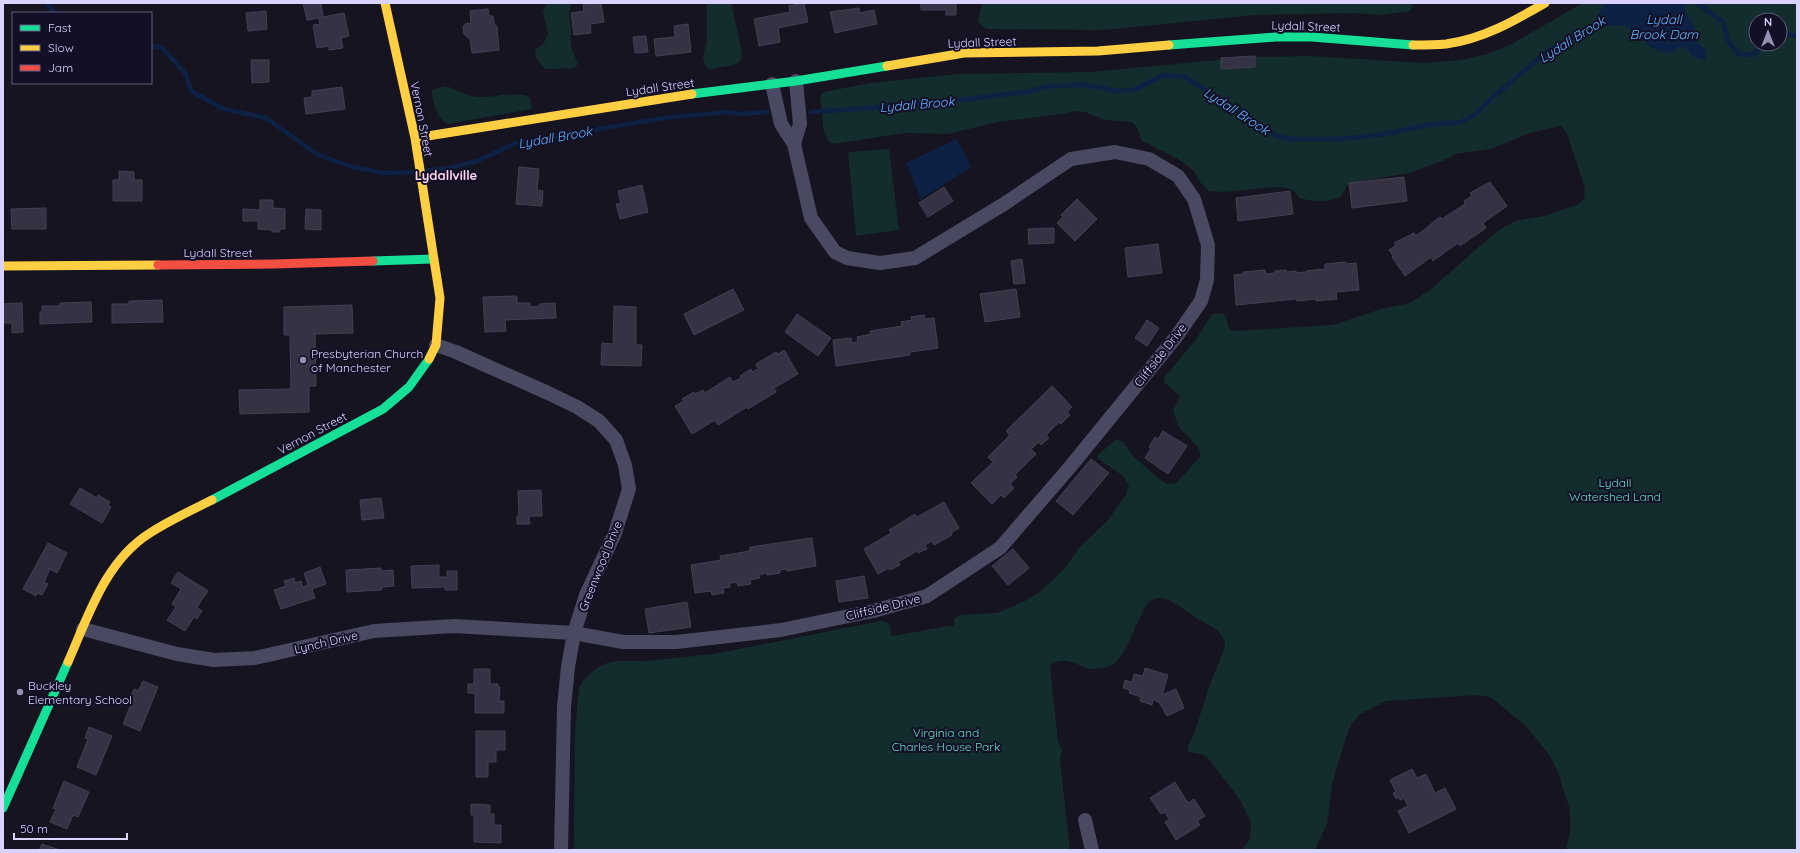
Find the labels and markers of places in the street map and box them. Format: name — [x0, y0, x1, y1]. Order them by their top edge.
place label: Presbyterian Church of Manchester — [311, 346, 423, 375]
marker: Presbyterian Church of Manchester — [298, 355, 308, 365]
place label: Buckley Elementary School — [28, 678, 132, 707]
marker: Buckley Elementary School — [15, 687, 25, 697]

